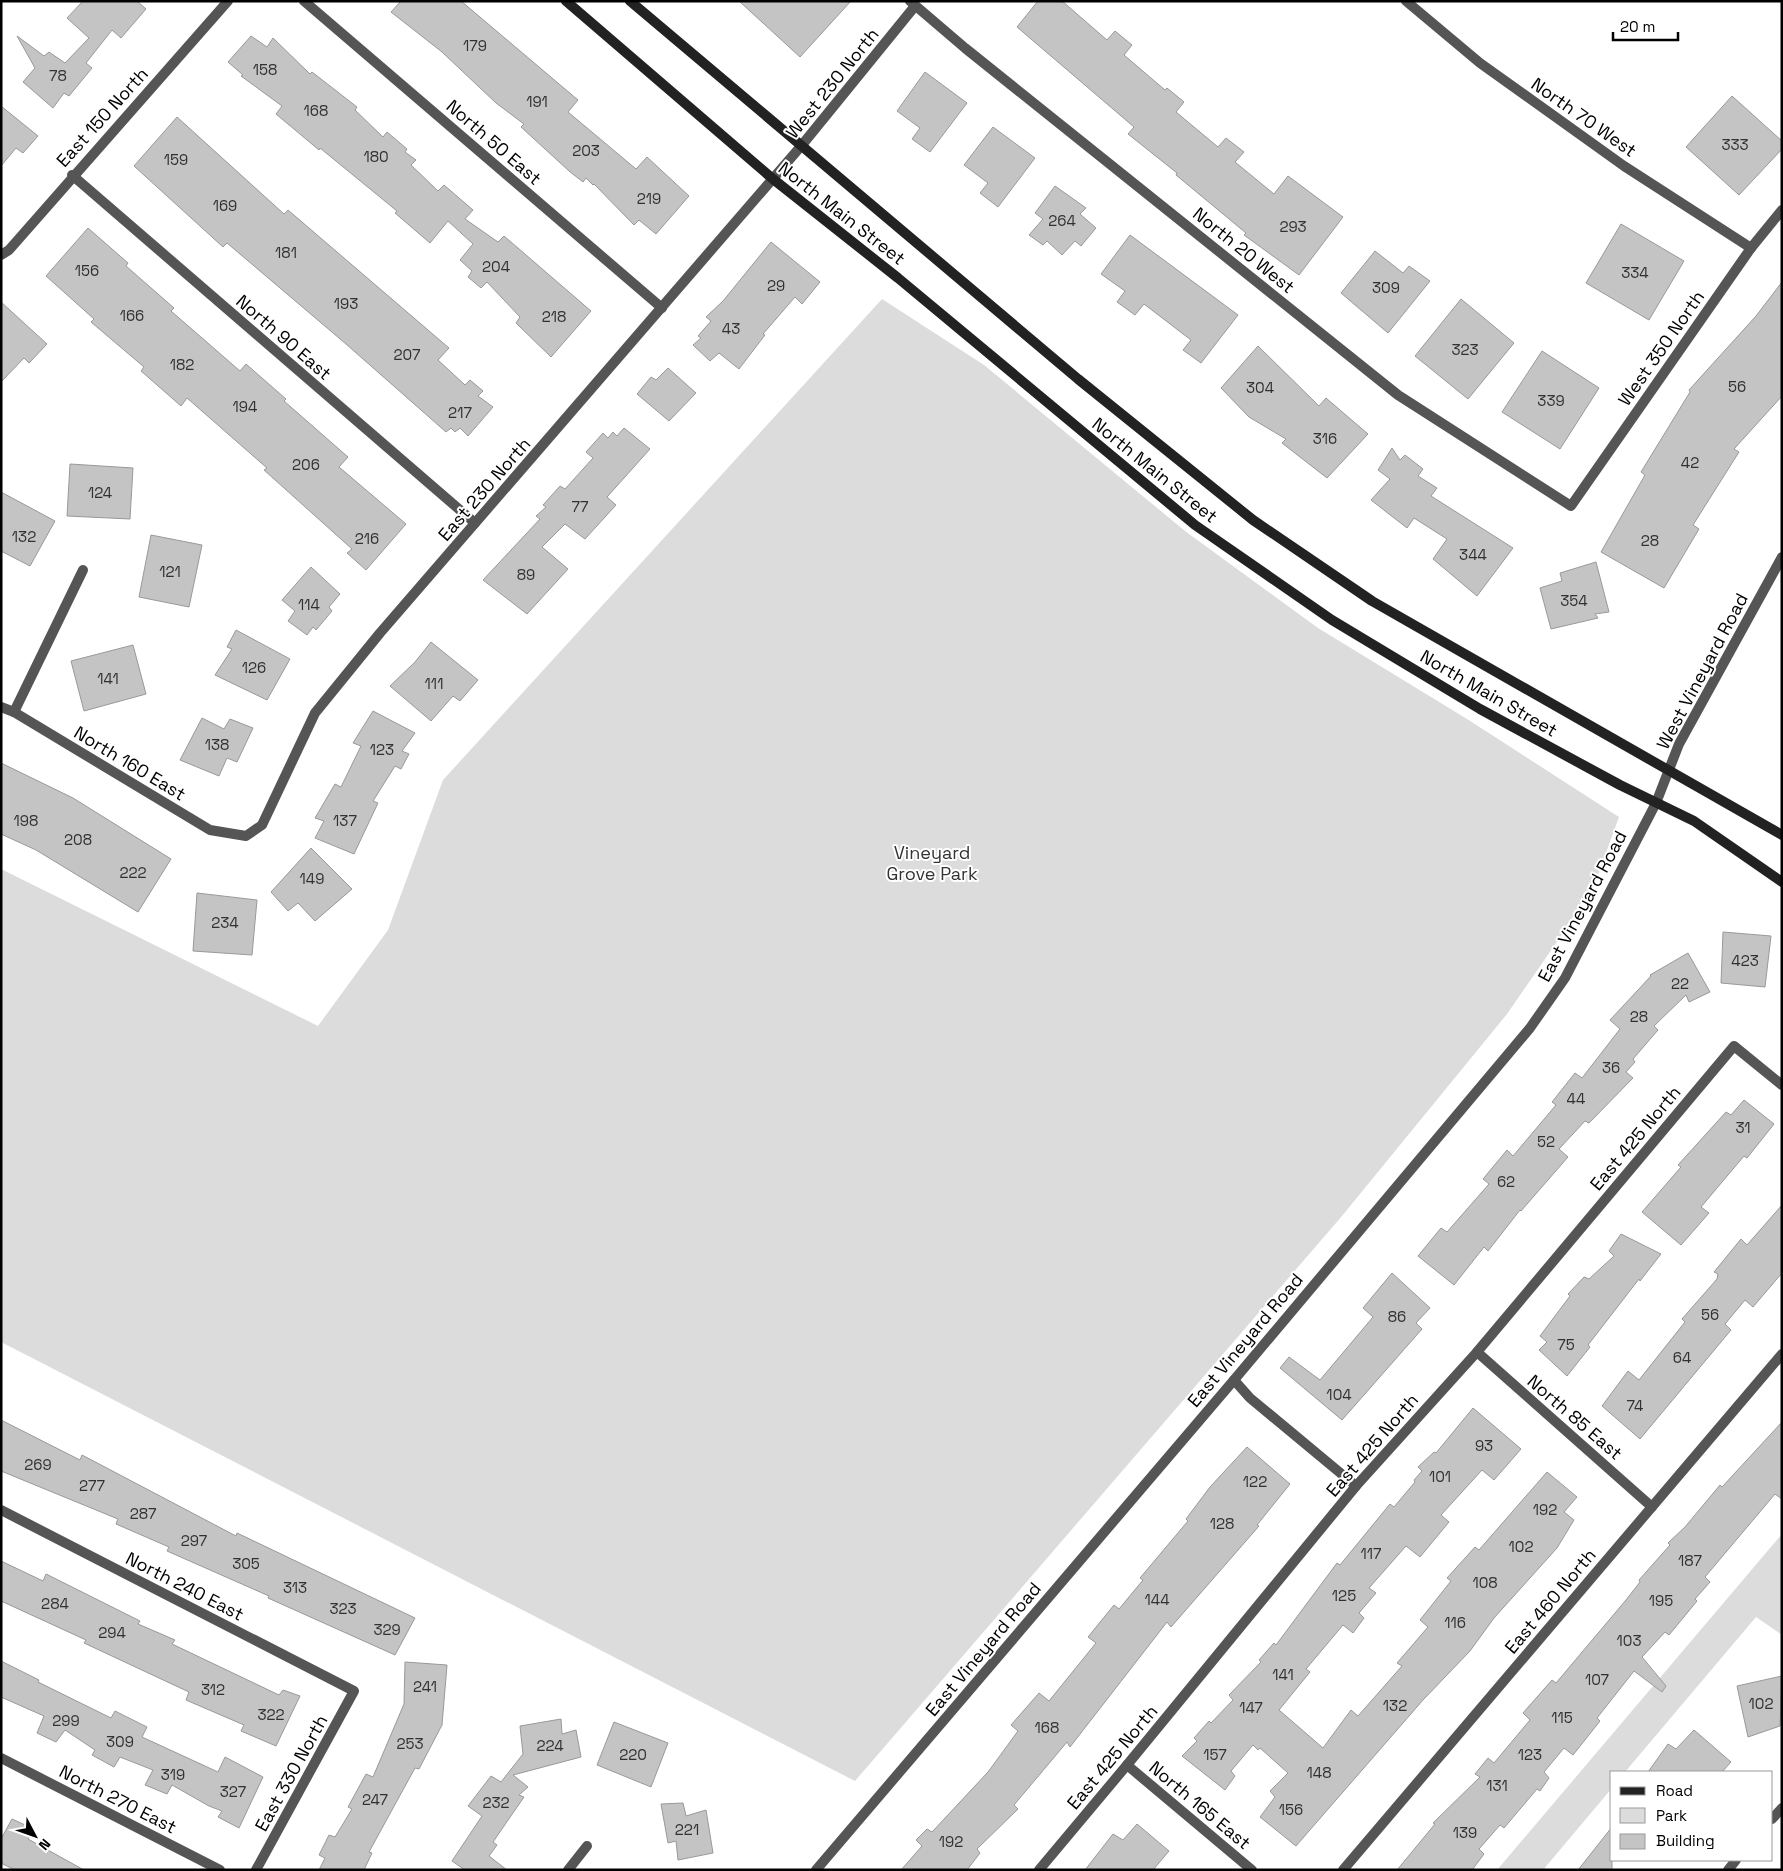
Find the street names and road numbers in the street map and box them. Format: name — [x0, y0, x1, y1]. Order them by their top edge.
street label: West 230 North — [780, 23, 884, 143]
street label: East 150 North — [51, 62, 153, 172]
street label: North 70 West — [1527, 72, 1641, 162]
street label: North 50 East — [442, 94, 546, 190]
street label: North Main Street — [774, 156, 910, 270]
street label: North 20 West — [1188, 202, 1300, 298]
street label: West 350 North — [1613, 286, 1709, 410]
street label: North 90 East — [232, 289, 336, 385]
street label: North Main Street — [1088, 412, 1222, 528]
street label: East 230 North — [433, 433, 535, 545]
street label: West Vineyard Road — [1651, 589, 1753, 753]
street label: North Main Street — [1416, 644, 1562, 742]
street label: North 160 East — [70, 721, 190, 805]
street label: East Vineyard Road — [1532, 827, 1632, 985]
street label: East 425 North — [1585, 1081, 1685, 1195]
street label: East Vineyard Road — [1182, 1268, 1308, 1412]
street label: North 85 East — [1523, 1369, 1627, 1465]
street label: East 425 North — [1321, 1389, 1423, 1501]
street label: East 460 North — [1499, 1544, 1601, 1658]
street label: North 240 East — [122, 1546, 248, 1626]
street label: East Vineyard Road — [920, 1577, 1046, 1721]
street label: East 425 North — [1062, 1700, 1162, 1814]
street label: East 330 North — [250, 1711, 332, 1835]
street label: North 165 East — [1144, 1756, 1256, 1854]
street label: North 270 East — [55, 1760, 181, 1838]

